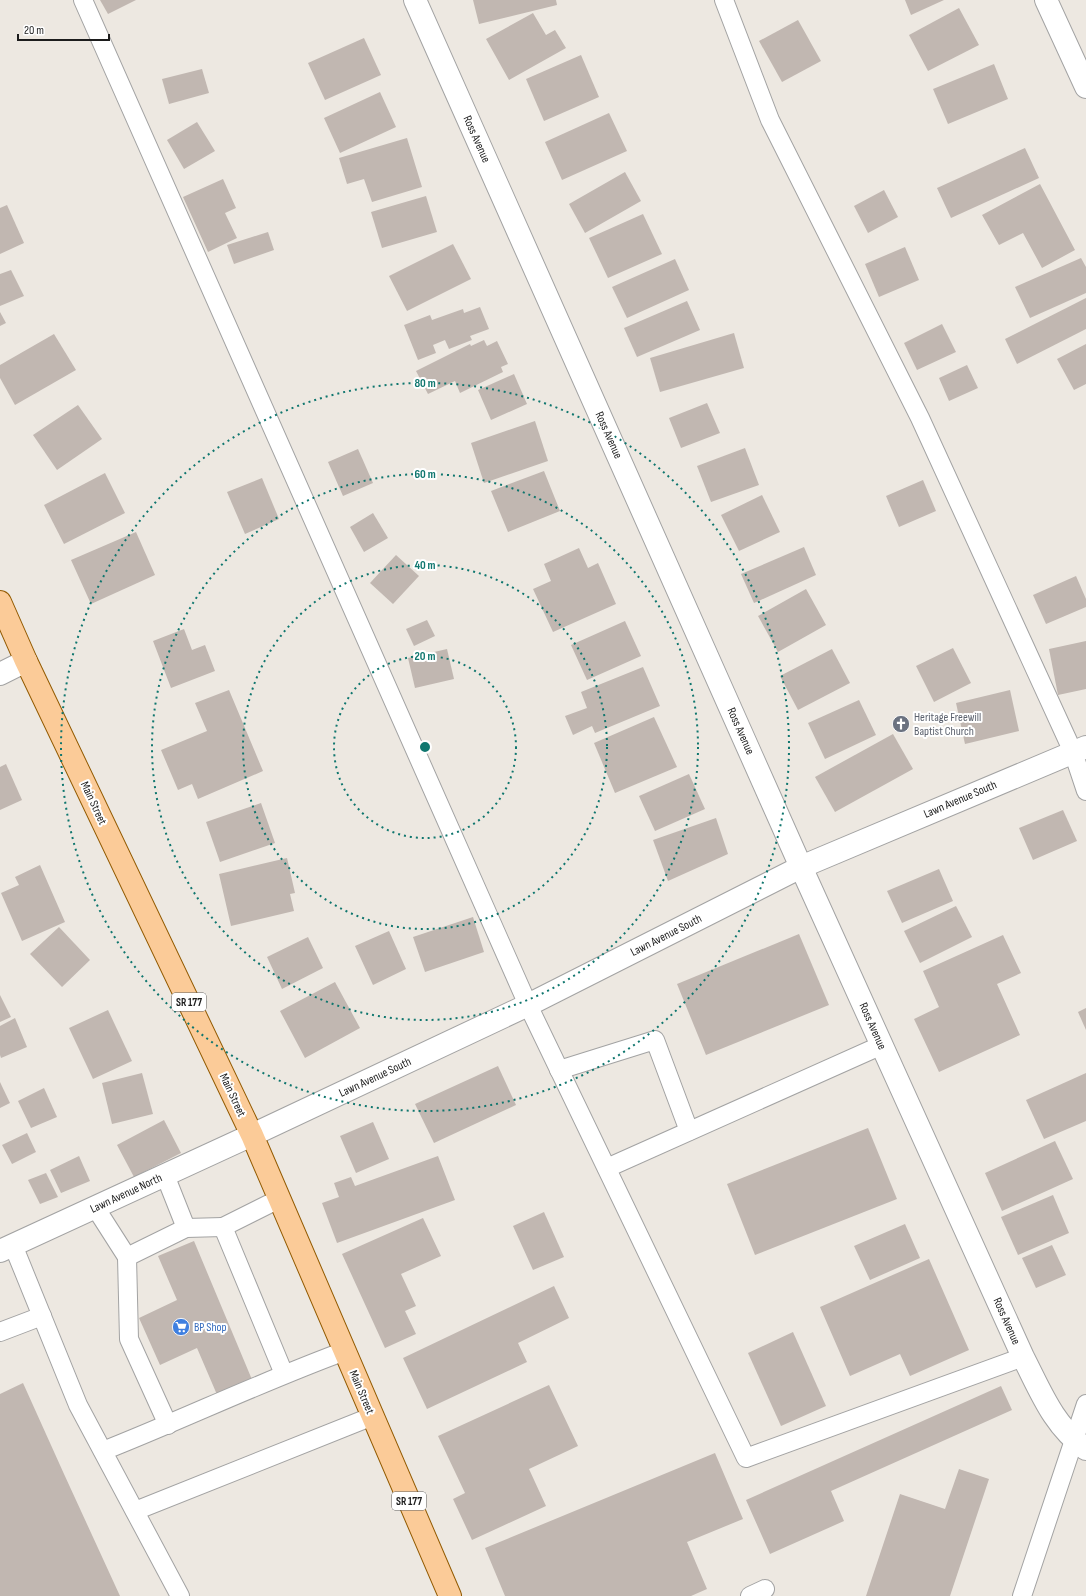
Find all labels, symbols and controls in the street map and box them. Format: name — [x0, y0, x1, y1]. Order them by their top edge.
scale bar — [18, 16, 109, 42]
text: 20 m — [24, 23, 44, 38]
street label: Ross Avenue — [459, 113, 494, 165]
text: 80 m — [414, 376, 436, 391]
street label: Ross Avenue — [591, 409, 626, 461]
text: 60 m — [414, 467, 436, 482]
text: 40 m — [414, 558, 436, 573]
text: 20 m — [415, 649, 435, 664]
street label: Ross Avenue — [723, 705, 758, 757]
place label: Heritage Freewill Baptist Church — [914, 710, 981, 739]
church icon: Heritage Freewill Baptist Church — [891, 714, 911, 734]
centre of rings — [418, 740, 432, 754]
street label: Lawn Avenue South — [921, 777, 999, 822]
street label: Main Street — [77, 779, 110, 828]
street label: Lawn Avenue South — [628, 911, 704, 960]
road number: SR 177 — [172, 993, 206, 1011]
street label: Ross Avenue — [855, 1000, 890, 1052]
street label: Lawn Avenue South — [337, 1054, 414, 1101]
street label: Main Street — [216, 1071, 249, 1120]
street label: Lawn Avenue North — [88, 1170, 165, 1217]
street label: Ross Avenue — [989, 1295, 1024, 1347]
supermarket icon: BP Shop — [171, 1317, 191, 1337]
place label: BP Shop — [194, 1320, 227, 1335]
street label: Main Street — [346, 1368, 378, 1417]
road number: SR 177 — [392, 1492, 426, 1510]

